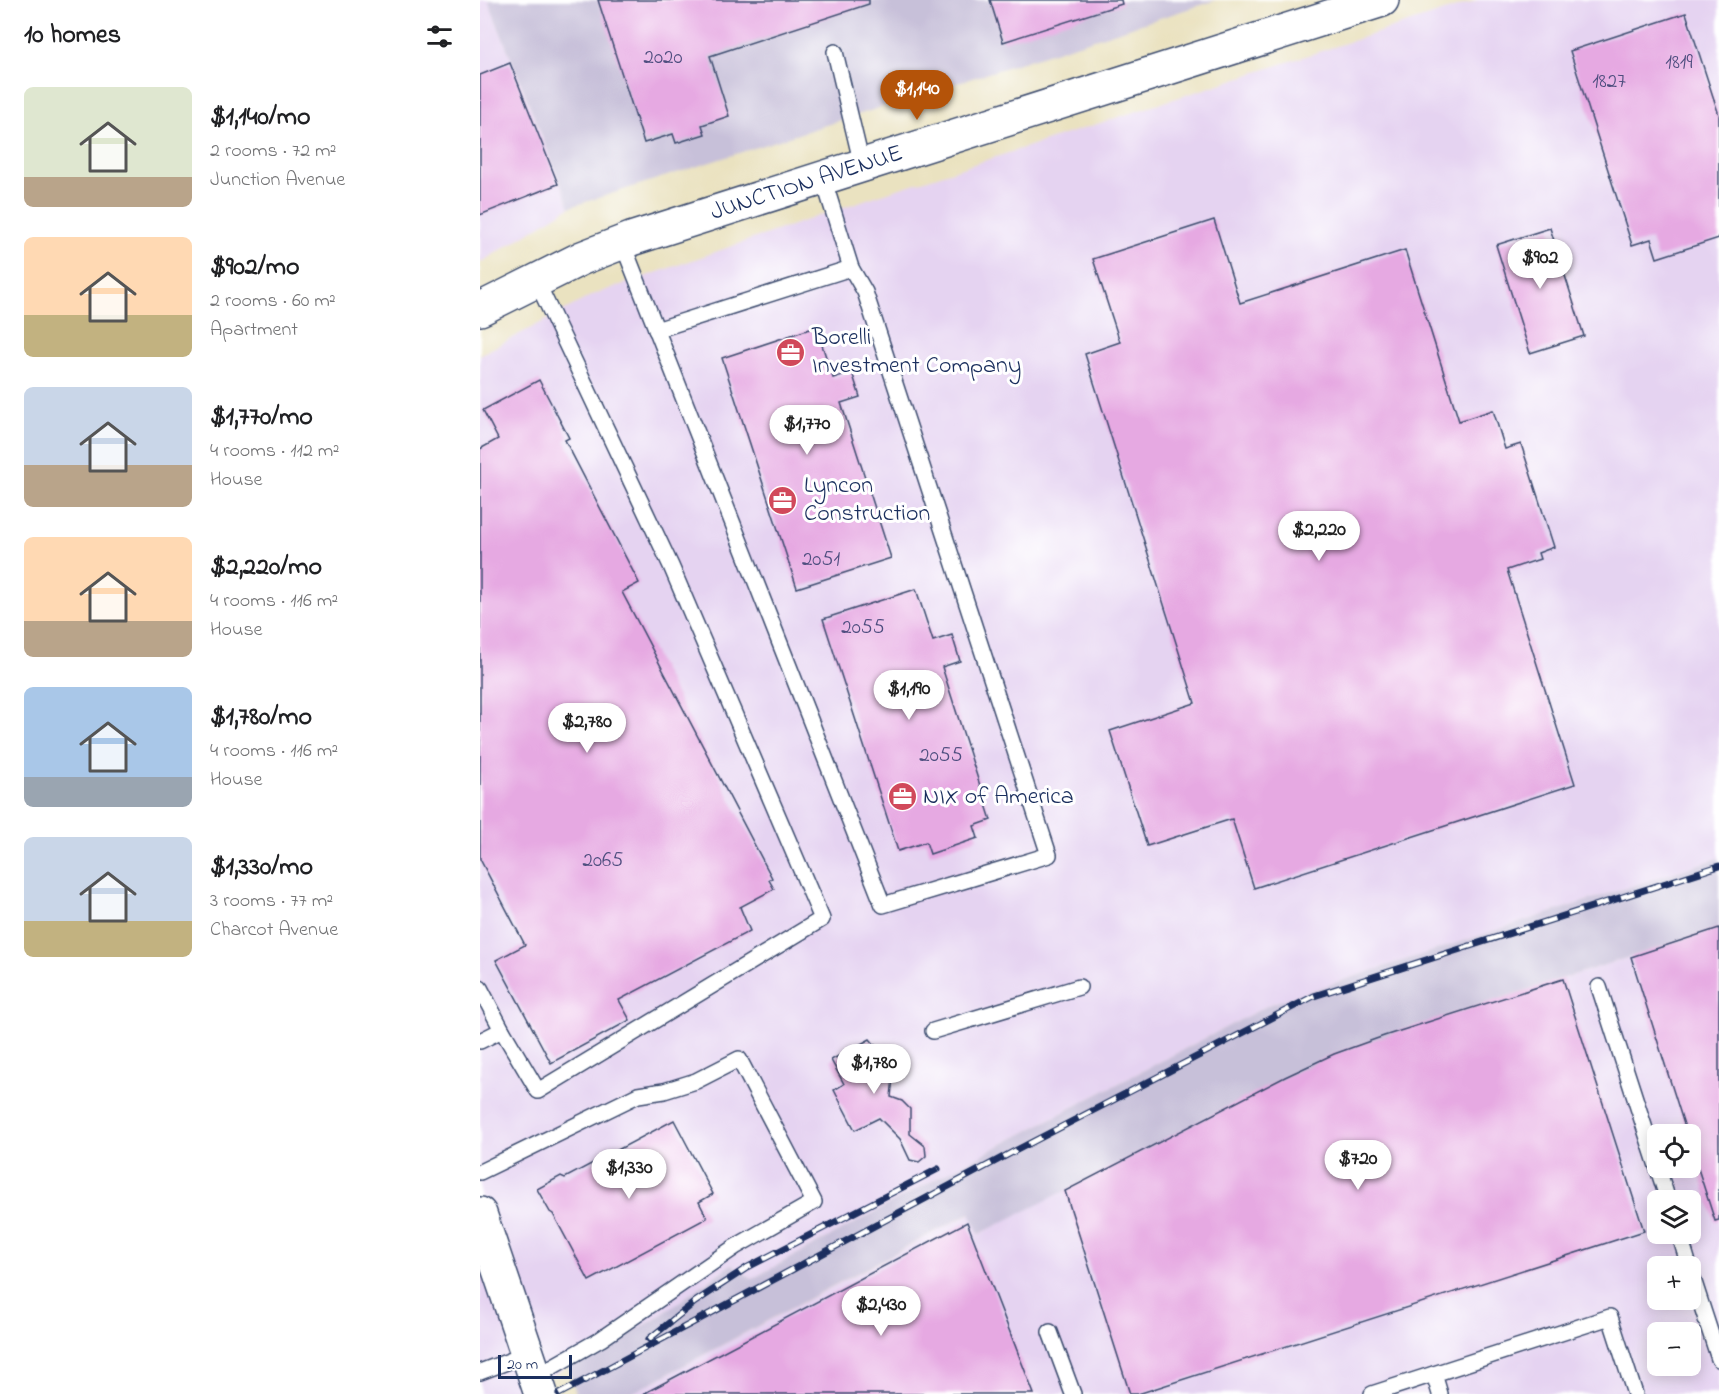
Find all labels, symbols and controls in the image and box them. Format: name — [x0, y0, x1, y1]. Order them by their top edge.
text: 10 homes — [24, 17, 121, 55]
icon: filters — [423, 20, 456, 53]
house number: 2020 — [643, 43, 683, 73]
house number: 1819 — [1665, 48, 1693, 78]
house number: 1827 — [1592, 67, 1626, 97]
pin: $1,140 — [868, 70, 966, 121]
text: $1,140 — [894, 75, 940, 104]
text: $1,140/mo — [210, 99, 310, 137]
icon: home — [72, 111, 144, 183]
street label: JUNCTION AVENUE — [706, 136, 907, 230]
text: 2 rooms · 72 m² — [210, 137, 337, 166]
text: Junction Avenue — [210, 166, 345, 195]
pin: $902 — [1504, 239, 1576, 290]
text: $902 — [1522, 244, 1558, 273]
text: $902/mo — [210, 249, 299, 287]
icon: home — [72, 261, 144, 333]
text: 2 rooms · 60 m² — [210, 287, 336, 316]
text: Apartment — [210, 316, 298, 345]
place label: Borelli Investment Company — [811, 321, 1021, 385]
office icon: Borelli Investment Company — [775, 336, 807, 368]
text: $1,770/mo — [210, 399, 313, 437]
pin: $1,770 — [758, 405, 856, 456]
text: $1,770 — [783, 410, 831, 439]
icon: home — [72, 411, 144, 483]
text: 4 rooms · 112 m² — [210, 437, 339, 466]
text: House — [210, 466, 263, 495]
place label: Lyncon Construction — [804, 469, 930, 532]
office icon: Lyncon Construction — [767, 484, 799, 516]
pin: $2,220 — [1270, 511, 1368, 562]
text: $2,220 — [1292, 516, 1346, 545]
house number: 2051 — [802, 545, 840, 575]
text: $2,220/mo — [210, 549, 322, 587]
icon: home — [72, 561, 144, 633]
text: 4 rooms · 116 m² — [210, 587, 338, 616]
house number: 2055 — [841, 613, 885, 643]
text: House — [210, 616, 263, 645]
pin: $1,190 — [860, 670, 958, 721]
text: $1,190 — [888, 675, 930, 704]
text: $1,780/mo — [210, 699, 312, 737]
pin: $2,780 — [538, 703, 636, 754]
text: $2,780 — [562, 708, 612, 737]
icon: home — [72, 711, 144, 783]
text: 4 rooms · 116 m² — [210, 737, 338, 766]
house number: 2055 — [919, 741, 963, 771]
text: House — [210, 766, 263, 795]
place label: NIX of America — [923, 780, 1074, 815]
office icon: NIX of America — [886, 781, 918, 813]
house number: 2065 — [583, 846, 623, 876]
text: $1,330/mo — [210, 849, 313, 887]
icon: home — [72, 861, 144, 933]
text: 3 rooms · 77 m² — [210, 887, 333, 916]
text: Charcot Avenue — [210, 916, 338, 945]
pin: $1,780 — [825, 1044, 923, 1095]
text: $1,780 — [851, 1049, 897, 1078]
map controls — [1647, 1124, 1701, 1376]
button: locate — [1647, 1124, 1701, 1178]
pin: $720 — [1322, 1140, 1394, 1191]
text: $720 — [1339, 1145, 1377, 1174]
pin: $1,330 — [580, 1149, 678, 1200]
text: $1,330 — [605, 1154, 653, 1183]
button: layers — [1647, 1190, 1701, 1244]
button: + — [1647, 1256, 1701, 1310]
pin: $2,430 — [832, 1286, 930, 1337]
text: $2,430 — [856, 1291, 906, 1320]
button: − — [1647, 1322, 1701, 1376]
scale bar — [498, 1352, 572, 1380]
text: 20 m — [507, 1353, 538, 1377]

